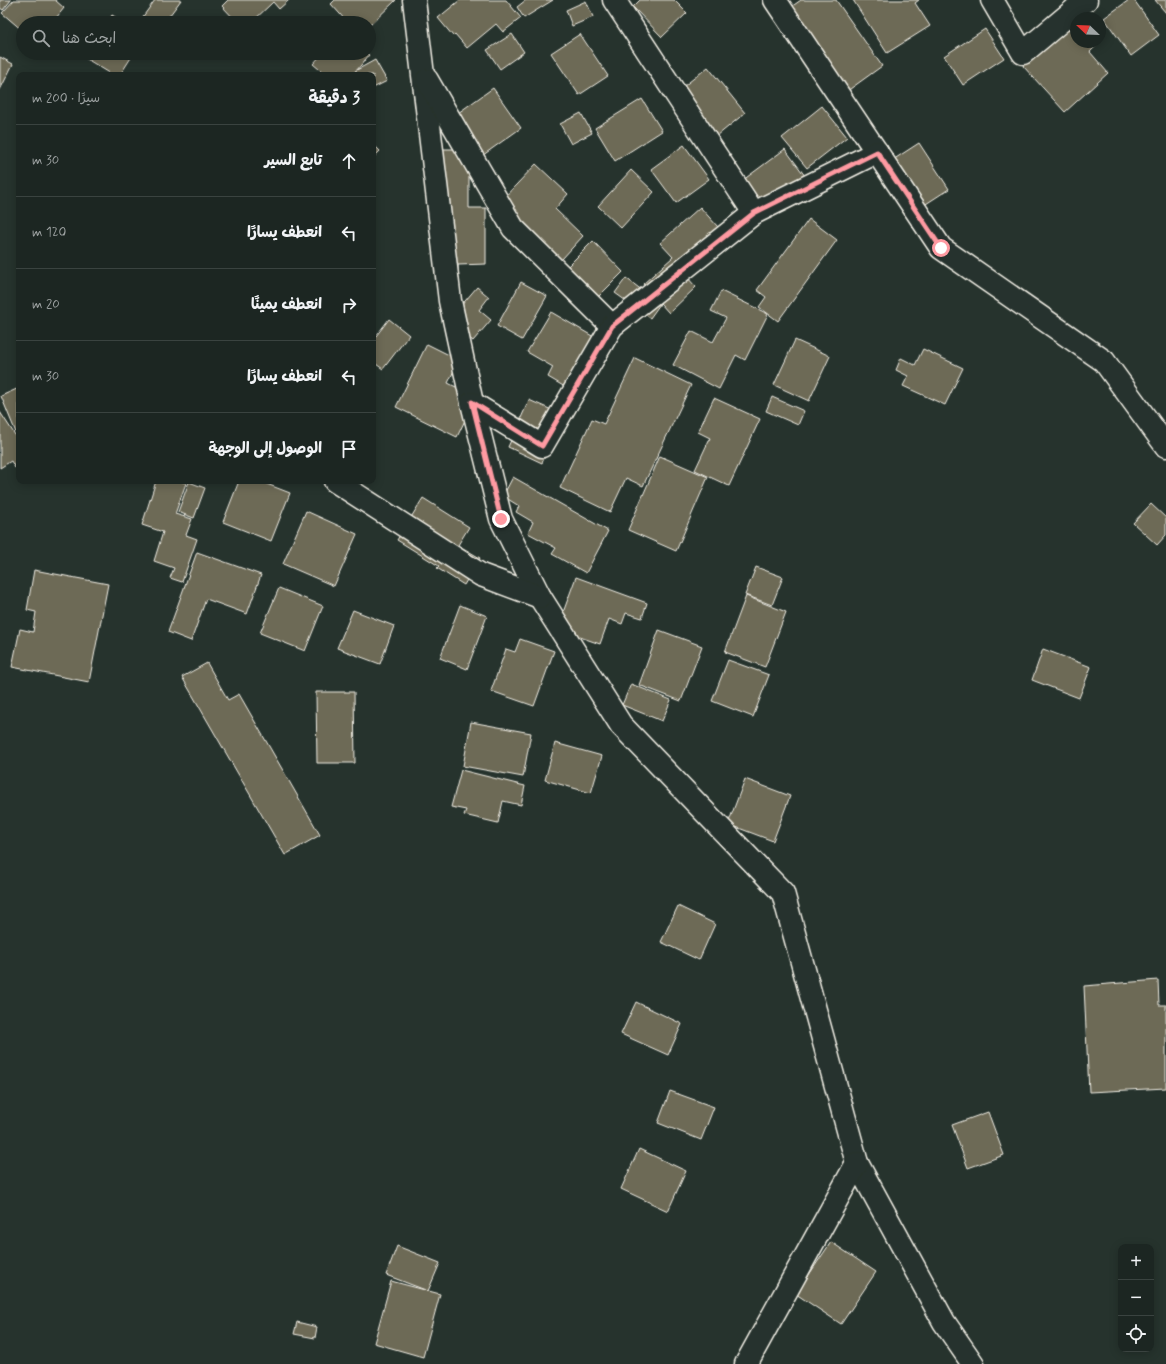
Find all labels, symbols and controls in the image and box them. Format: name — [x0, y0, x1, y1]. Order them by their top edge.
north arrow — [1070, 12, 1106, 48]
search box — [16, 16, 376, 60]
icon: search — [30, 27, 52, 49]
text: ابحث هنا — [62, 29, 116, 49]
text: 3 دقيقة — [309, 87, 360, 109]
text: سيرًا · 200 m — [32, 90, 100, 107]
icon: ahead — [338, 150, 360, 172]
text: تابع السير — [264, 151, 322, 171]
text: 30 m — [32, 152, 59, 169]
icon: left — [338, 222, 360, 244]
text: انعطف يسارًا — [247, 223, 322, 243]
text: 120 m — [32, 224, 66, 241]
route start — [932, 239, 950, 257]
icon: right — [338, 294, 360, 316]
text: انعطف يمينًا — [251, 295, 322, 315]
text: 20 m — [32, 296, 60, 313]
icon: left — [338, 366, 360, 388]
text: انعطف يسارًا — [247, 367, 322, 387]
text: 30 m — [32, 368, 59, 385]
icon: arrive — [338, 438, 360, 460]
text: الوصول إلى الوجهة — [208, 439, 322, 459]
route end — [492, 510, 510, 528]
map controls — [1118, 1244, 1154, 1352]
button: + — [1118, 1244, 1154, 1280]
button: − — [1118, 1280, 1154, 1316]
button: locate — [1118, 1316, 1154, 1352]

